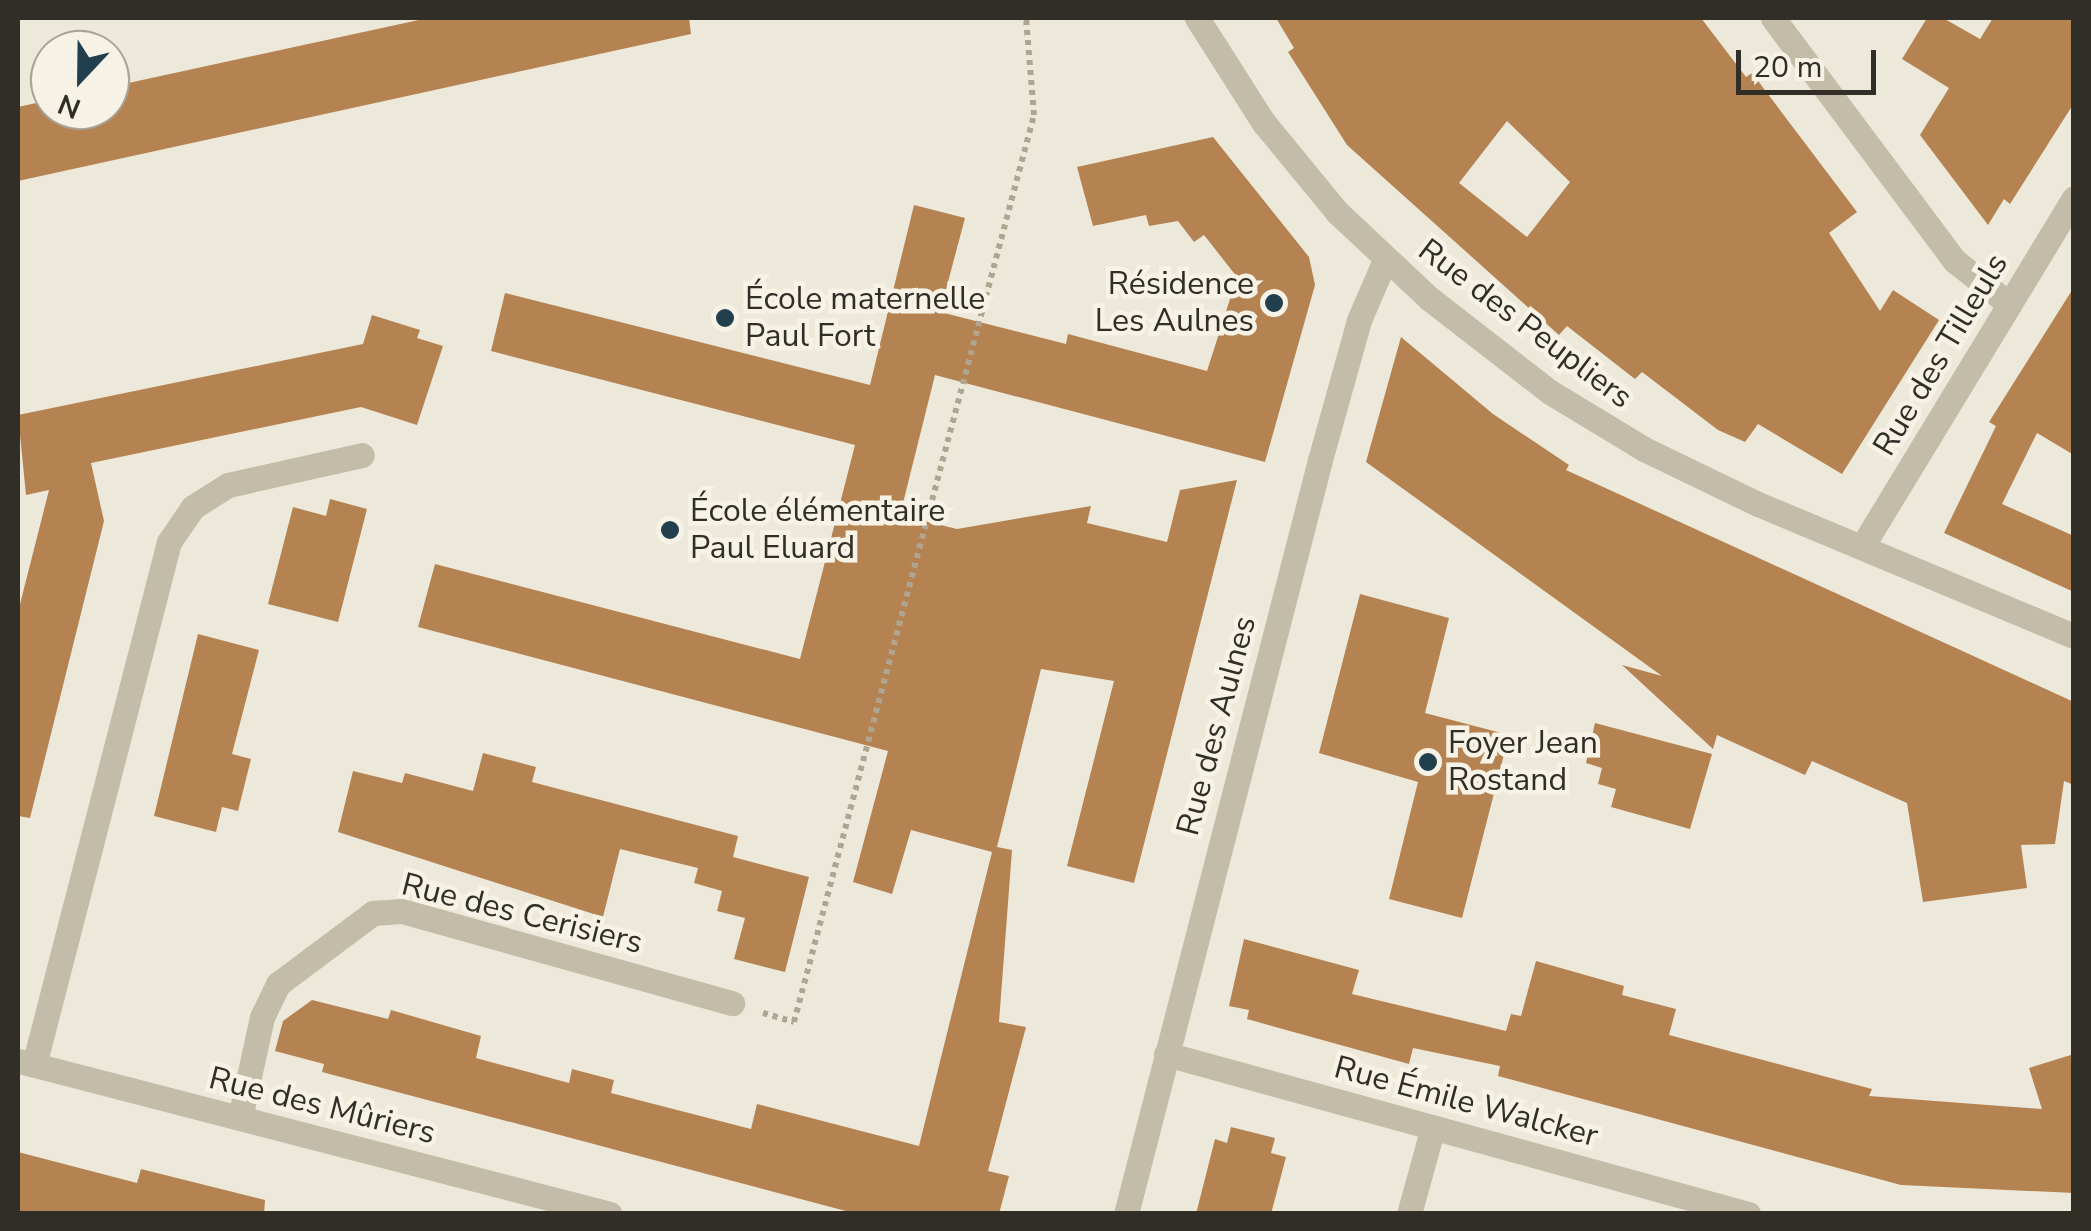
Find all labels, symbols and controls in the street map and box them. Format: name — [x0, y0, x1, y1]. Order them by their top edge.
north arrow — [30, 30, 130, 130]
scale bar — [1741, 30, 1881, 92]
text: 20 m — [1753, 47, 1822, 88]
text: N — [53, 84, 86, 128]
street label: Rue des Peupliers — [1411, 231, 1639, 417]
street label: Rue des Tilleuls — [1866, 247, 2016, 463]
place label: Résidence Les Aulnes — [1095, 266, 1254, 341]
place label: École maternelle Paul Fort — [745, 281, 985, 356]
marker: Résidence Les Aulnes — [1263, 292, 1285, 314]
marker: École maternelle Paul Fort — [714, 307, 736, 329]
place label: École élémentaire Paul Eluard — [690, 493, 945, 568]
marker: École élémentaire Paul Eluard — [659, 519, 681, 541]
street label: Rue des Aulnes — [1169, 612, 1265, 840]
place label: Foyer Jean Rostand — [1448, 725, 1598, 800]
marker: Foyer Jean Rostand — [1417, 751, 1439, 773]
street label: Rue des Cerisiers — [398, 866, 646, 962]
street label: Rue Émile Walcker — [1330, 1048, 1602, 1156]
street label: Rue des Mûriers — [205, 1059, 439, 1153]

